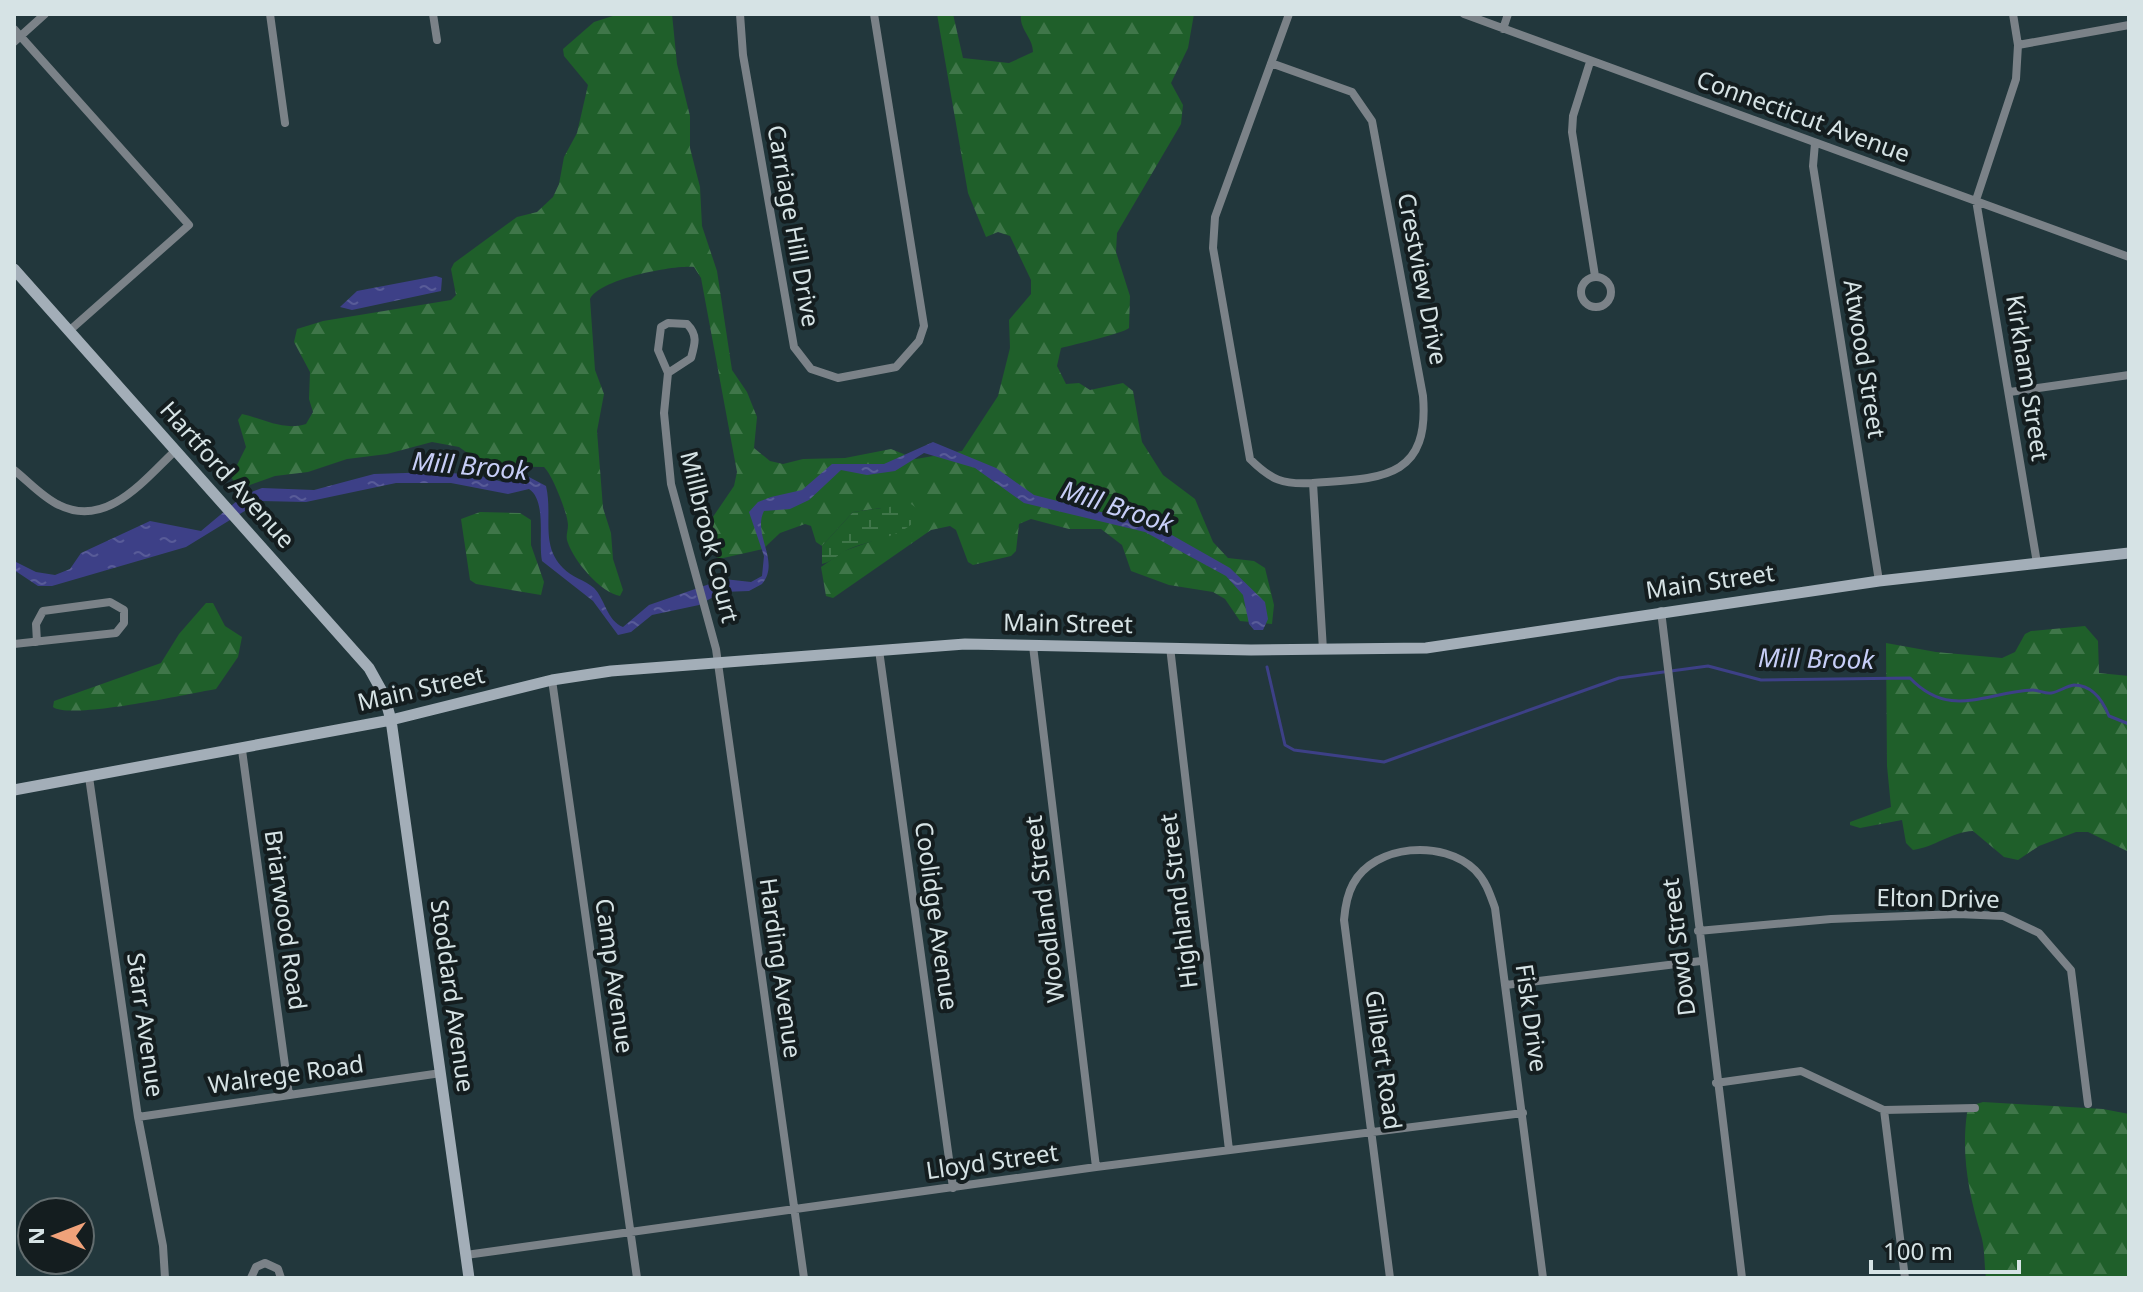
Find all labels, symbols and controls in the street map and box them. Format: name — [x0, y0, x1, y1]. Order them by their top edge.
street label: Connecticut Avenue — [1692, 62, 1915, 170]
street label: Carriage Hill Drive — [760, 122, 828, 329]
street label: Crestview Drive — [1391, 190, 1456, 367]
street label: Atwood Street — [1837, 277, 1894, 441]
street label: Kirkham Street — [1999, 292, 2058, 464]
street label: Hartford Avenue — [153, 393, 303, 555]
water label: Mill Brook — [411, 442, 531, 488]
street label: Millbrook Court — [673, 447, 748, 626]
water label: Mill Brook — [1056, 471, 1179, 541]
street label: Main Street — [1643, 555, 1777, 606]
street label: Main Street — [1003, 605, 1133, 640]
water label: Mill Brook — [1758, 639, 1876, 677]
street label: Main Street — [354, 657, 488, 718]
street label: Highland Street — [1150, 811, 1205, 991]
street label: Woodland Street — [1016, 813, 1071, 1005]
street label: Coolidge Avenue — [908, 819, 967, 1012]
street label: Briarwood Road — [258, 828, 315, 1012]
street label: Harding Avenue — [752, 876, 810, 1060]
street label: Dowd Street — [1653, 876, 1702, 1018]
street label: Elton Drive — [1876, 880, 2000, 915]
street label: Camp Avenue — [588, 896, 643, 1055]
street label: Stoddard Avenue — [424, 897, 483, 1094]
street label: Starr Avenue — [120, 950, 173, 1099]
street label: Fisk Drive — [1509, 962, 1556, 1074]
street label: Gilbert Road — [1358, 988, 1411, 1132]
street label: Walrege Road — [206, 1046, 366, 1101]
street label: Lloyd Street — [924, 1135, 1060, 1186]
north arrow — [16, 1196, 96, 1276]
scale bar — [1871, 1224, 2019, 1274]
text: N — [20, 1227, 50, 1245]
text: 100 m — [1883, 1234, 1953, 1267]

